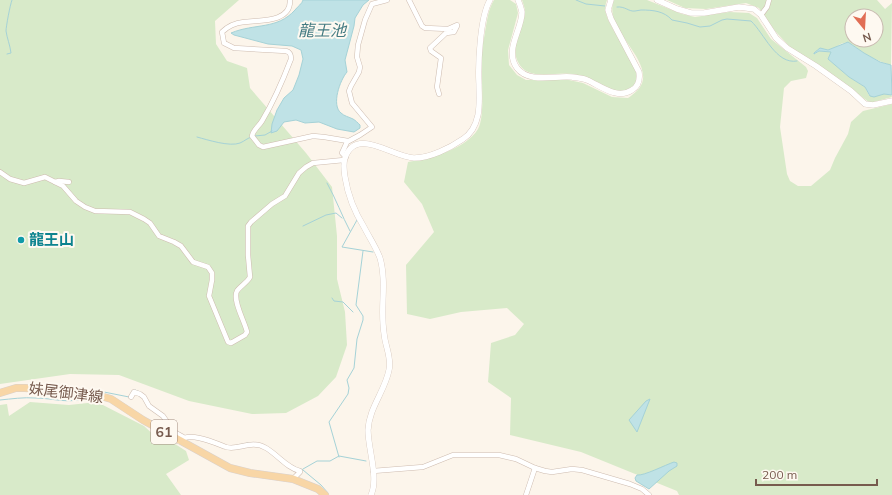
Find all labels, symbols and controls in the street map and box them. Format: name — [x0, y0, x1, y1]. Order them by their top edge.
north arrow — [844, 8, 884, 48]
water label: 龍王池 — [298, 20, 348, 40]
text: N — [861, 30, 873, 45]
place label: 龍王山 — [29, 230, 74, 249]
marker: 龍王山 — [16, 235, 26, 245]
street label: 妹尾御津線 — [28, 379, 104, 407]
road number: 61 — [151, 420, 177, 444]
scale bar — [756, 461, 877, 487]
text: 200 m — [762, 467, 797, 482]

